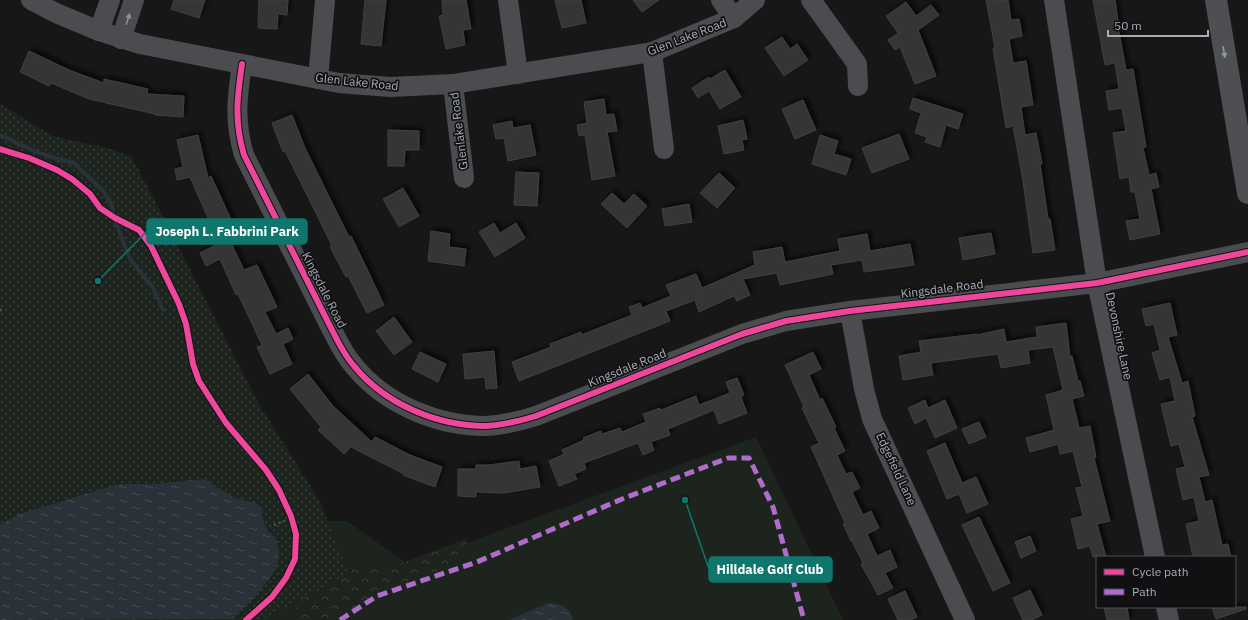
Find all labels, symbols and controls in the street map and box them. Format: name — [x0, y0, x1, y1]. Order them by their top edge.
scale bar — [1108, 12, 1208, 38]
one-way arrow — [125, 13, 131, 25]
street label: Glen Lake Road — [645, 15, 728, 58]
text: 50 m — [1114, 18, 1142, 33]
one-way arrow — [1221, 46, 1227, 58]
street label: Glen Lake Road — [315, 70, 399, 93]
street label: Glenlake Road — [446, 92, 471, 171]
callout: Joseph L. Fabbrini Park — [147, 219, 307, 244]
text: Joseph L. Fabbrini Park — [155, 223, 299, 240]
street label: Kingsdale Road — [299, 249, 350, 330]
street label: Kingsdale Road — [900, 276, 984, 301]
street label: Devonshire Lane — [1103, 291, 1136, 381]
street label: Kingsdale Road — [585, 345, 668, 390]
street label: Edgefield Lane — [873, 430, 920, 508]
legend — [1096, 556, 1236, 608]
callout: Hilldale Golf Club — [709, 557, 832, 582]
text: Hilldale Golf Club — [717, 561, 824, 578]
text: Cycle path — [1132, 564, 1189, 579]
text: Path — [1132, 584, 1157, 599]

